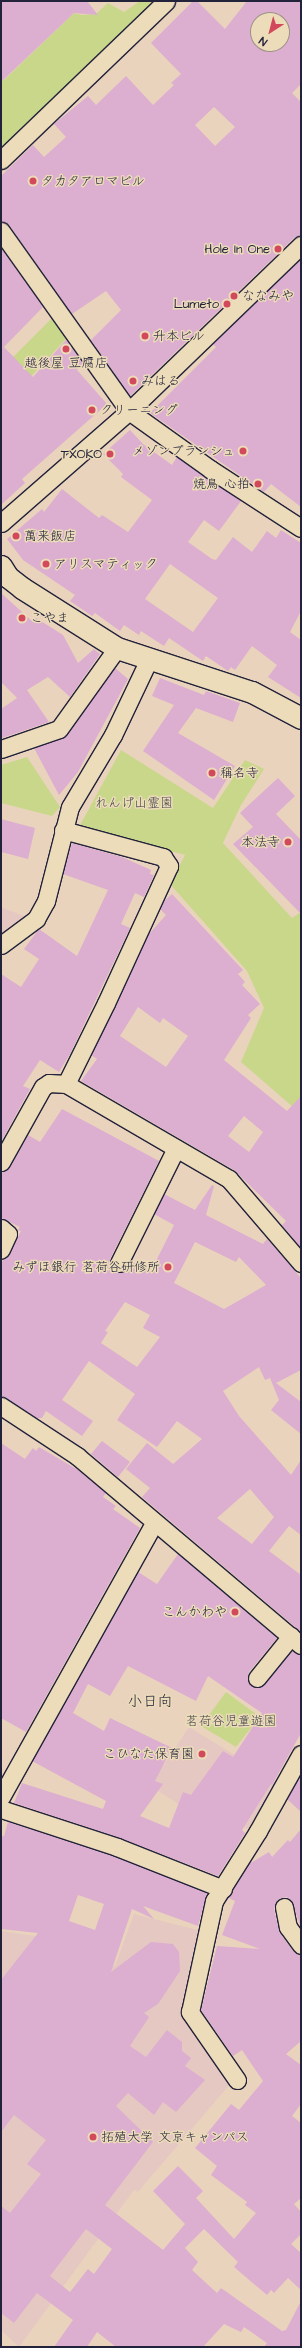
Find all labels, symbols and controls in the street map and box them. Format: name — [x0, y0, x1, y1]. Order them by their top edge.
north arrow — [250, 12, 290, 52]
text: N — [256, 33, 270, 49]
place label: タカタアロマビル — [41, 173, 145, 189]
marker: タカタアロマビル — [28, 176, 38, 186]
place label: Hole In One — [205, 241, 270, 257]
marker: Hole In One — [273, 244, 283, 254]
place label: ななみや — [242, 288, 294, 304]
marker: ななみや — [229, 291, 239, 301]
place label: Lumeto — [174, 296, 219, 312]
marker: Lumeto — [222, 299, 232, 309]
place label: 升本ビル — [153, 328, 205, 344]
marker: 升本ビル — [140, 331, 150, 341]
marker: 越後屋 豆腐店 — [61, 344, 71, 354]
place label: 越後屋 豆腐店 — [24, 355, 108, 371]
place label: みはる — [141, 373, 180, 389]
marker: みはる — [128, 376, 138, 386]
place label: クリーニング — [100, 402, 178, 418]
marker: クリーニング — [87, 405, 97, 415]
place label: メゾンブランシュ — [131, 443, 235, 459]
place label: TXOKO — [61, 446, 102, 462]
marker: メゾンブランシュ — [238, 446, 248, 456]
marker: TXOKO — [105, 449, 115, 459]
place label: 焼鳥 心拍 — [193, 476, 250, 492]
marker: 焼鳥 心拍 — [253, 479, 263, 489]
place label: 萬来飯店 — [24, 528, 76, 544]
marker: 萬来飯店 — [11, 531, 21, 541]
place label: アリスマティック — [54, 556, 158, 572]
marker: アリスマティック — [41, 559, 51, 569]
place label: こやま — [30, 610, 69, 626]
marker: こやま — [17, 613, 27, 623]
place label: 稱名寺 — [220, 765, 259, 781]
marker: 稱名寺 — [207, 768, 217, 778]
park label: れんげ山霊園 — [95, 795, 173, 811]
place label: 本法寺 — [241, 834, 280, 850]
marker: 本法寺 — [283, 837, 293, 847]
place label: みずほ銀行 茗荷谷研修所 — [12, 1259, 160, 1275]
marker: みずほ銀行 茗荷谷研修所 — [163, 1262, 173, 1272]
place label: こんかわや — [162, 1604, 227, 1620]
marker: こんかわや — [230, 1607, 240, 1617]
district label: 小日向 — [128, 1693, 172, 1711]
park label: 茗荷谷児童遊園 — [186, 1713, 276, 1729]
place label: こひなた保育園 — [103, 1746, 194, 1762]
marker: こひなた保育園 — [197, 1749, 207, 1759]
place label: 拓殖大学 文京キャンパス — [101, 2129, 249, 2145]
marker: 拓殖大学 文京キャンパス — [88, 2132, 98, 2142]

